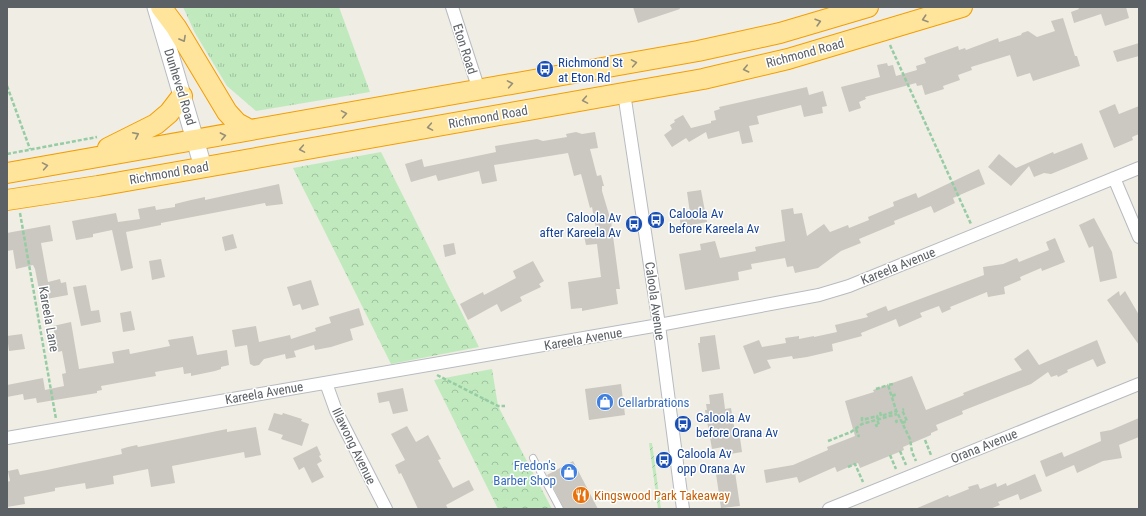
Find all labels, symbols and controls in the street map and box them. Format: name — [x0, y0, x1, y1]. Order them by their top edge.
one-way arrow — [922, 14, 929, 23]
one-way arrow — [814, 18, 821, 27]
street label: Eton Road — [450, 22, 480, 76]
one-way arrow — [178, 35, 186, 42]
street label: Richmond Road — [764, 35, 846, 71]
street label: Dunheved Road — [161, 47, 199, 127]
place label: Richmond St at Eton Rd — [558, 55, 623, 85]
bus stop icon: Richmond St at Eton Rd — [535, 59, 555, 79]
one-way arrow — [631, 59, 637, 67]
one-way arrow — [743, 64, 749, 72]
one-way arrow — [507, 81, 513, 89]
one-way arrow — [582, 95, 588, 103]
street label: Richmond Road — [447, 103, 529, 131]
one-way arrow — [341, 110, 347, 119]
one-way arrow — [426, 122, 433, 131]
one-way arrow — [132, 132, 139, 140]
one-way arrow — [220, 132, 226, 140]
one-way arrow — [298, 145, 305, 153]
street label: Richmond Road — [128, 159, 210, 187]
one-way arrow — [42, 163, 49, 171]
place label: Caloola Av before Kareela Av — [669, 206, 760, 236]
place label: Caloola Av after Kareela Av — [539, 210, 621, 240]
bus stop icon: Caloola Av before Kareela Av — [646, 210, 666, 230]
bus stop icon: Caloola Av after Kareela Av — [624, 214, 644, 234]
street label: Kareela Avenue — [859, 244, 937, 288]
street label: Caloola Avenue — [642, 261, 668, 341]
street label: Kareela Lane — [36, 285, 62, 353]
street label: Kareela Avenue — [543, 325, 623, 353]
street label: Kareela Avenue — [224, 379, 304, 407]
shop icon: Cellarbrations — [595, 392, 615, 412]
place label: Cellarbrations — [618, 395, 690, 410]
street label: Illawong Avenue — [329, 405, 379, 487]
place label: Caloola Av before Orana Av — [696, 410, 778, 440]
bus stop icon: Caloola Av before Orana Av — [673, 414, 693, 434]
street label: Orana Avenue — [948, 426, 1020, 466]
place label: Caloola Av opp Orana Av — [677, 446, 746, 476]
bus stop icon: Caloola Av opp Orana Av — [654, 450, 674, 470]
place label: Fredon's Barber Shop — [493, 458, 556, 488]
shop icon: Fredon's Barber Shop — [559, 462, 579, 482]
restaurant icon: Kingswood Park Takeaway — [571, 485, 591, 505]
place label: Kingswood Park Takeaway — [594, 488, 730, 503]

